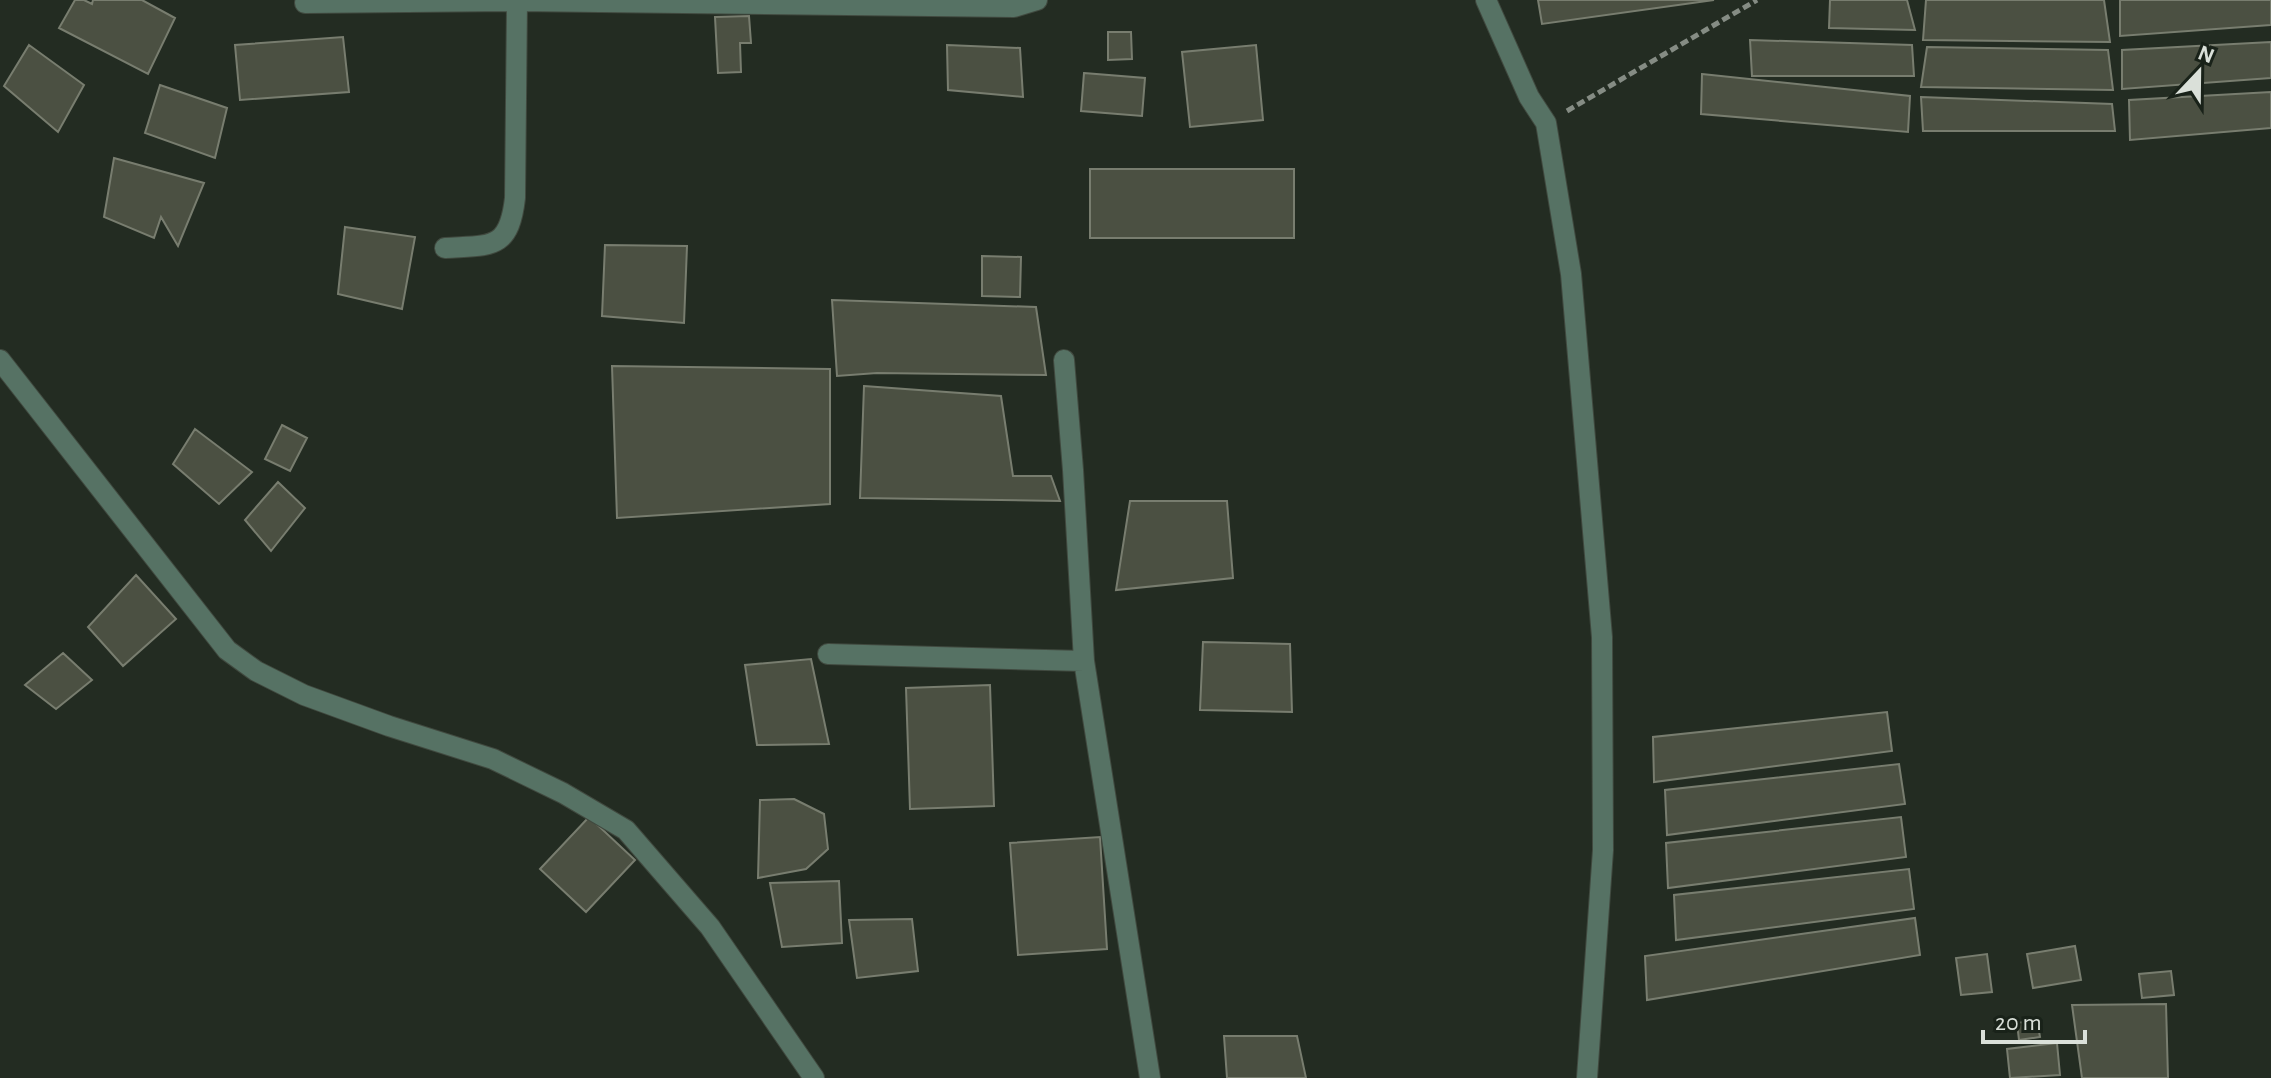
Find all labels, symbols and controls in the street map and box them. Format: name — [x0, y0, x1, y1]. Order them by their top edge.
north arrow — [2159, 32, 2239, 112]
text: N — [2195, 41, 2217, 67]
scale bar — [1983, 994, 2085, 1044]
text: 20 m — [1995, 1011, 2042, 1035]

